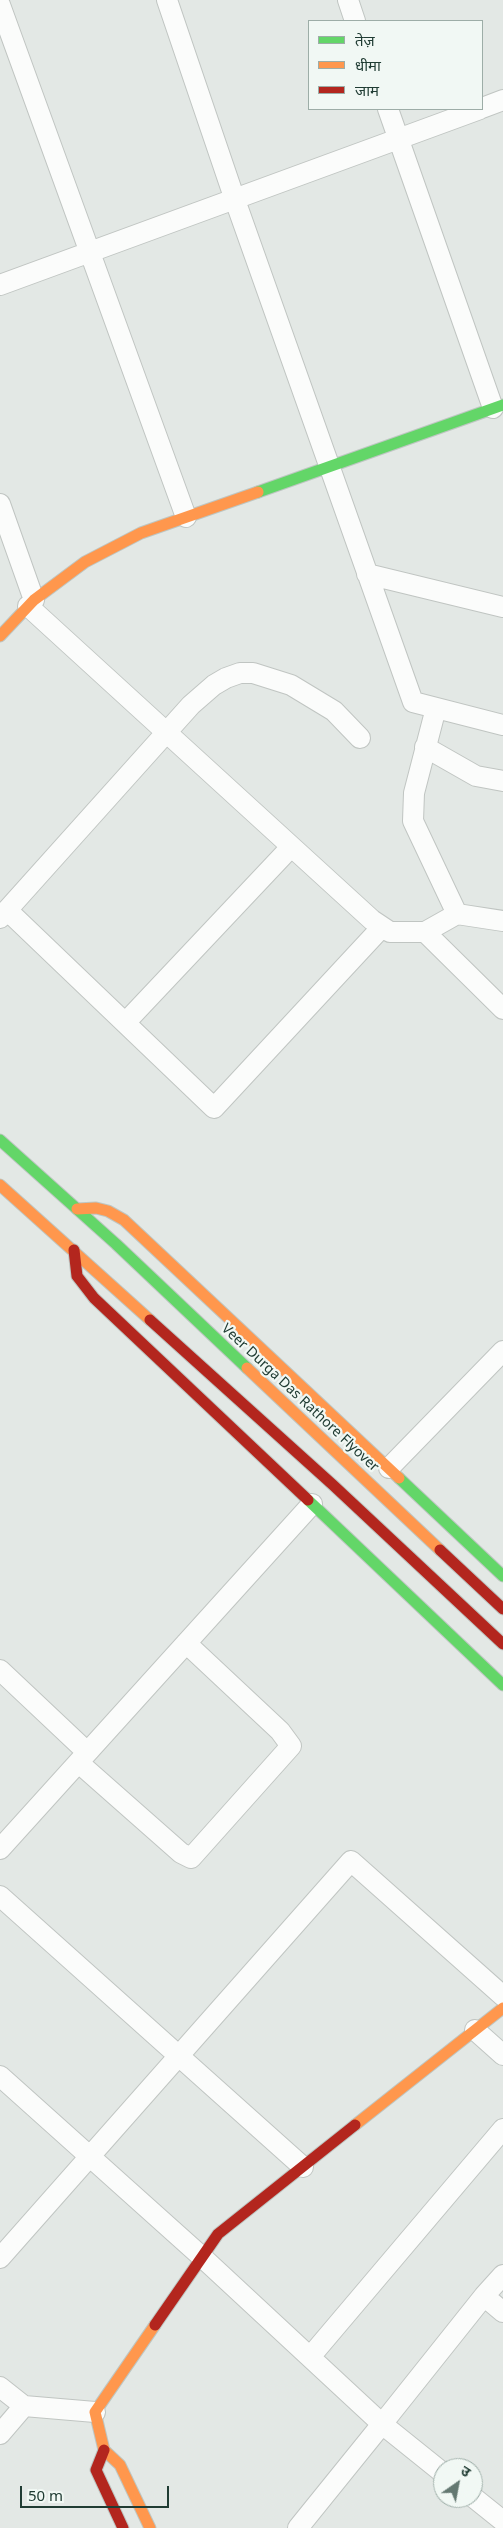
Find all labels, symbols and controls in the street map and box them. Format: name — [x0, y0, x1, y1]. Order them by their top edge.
legend — [308, 20, 483, 110]
text: तेज़ — [355, 30, 375, 50]
text: धीमा — [355, 55, 381, 75]
text: जाम — [355, 80, 379, 100]
street label: Veer Durga Das Rathore Flyover — [218, 1321, 382, 1475]
north arrow — [433, 2458, 483, 2508]
text: उ — [457, 2461, 475, 2481]
scale bar — [22, 2476, 171, 2508]
text: 50 m — [28, 2485, 63, 2505]

